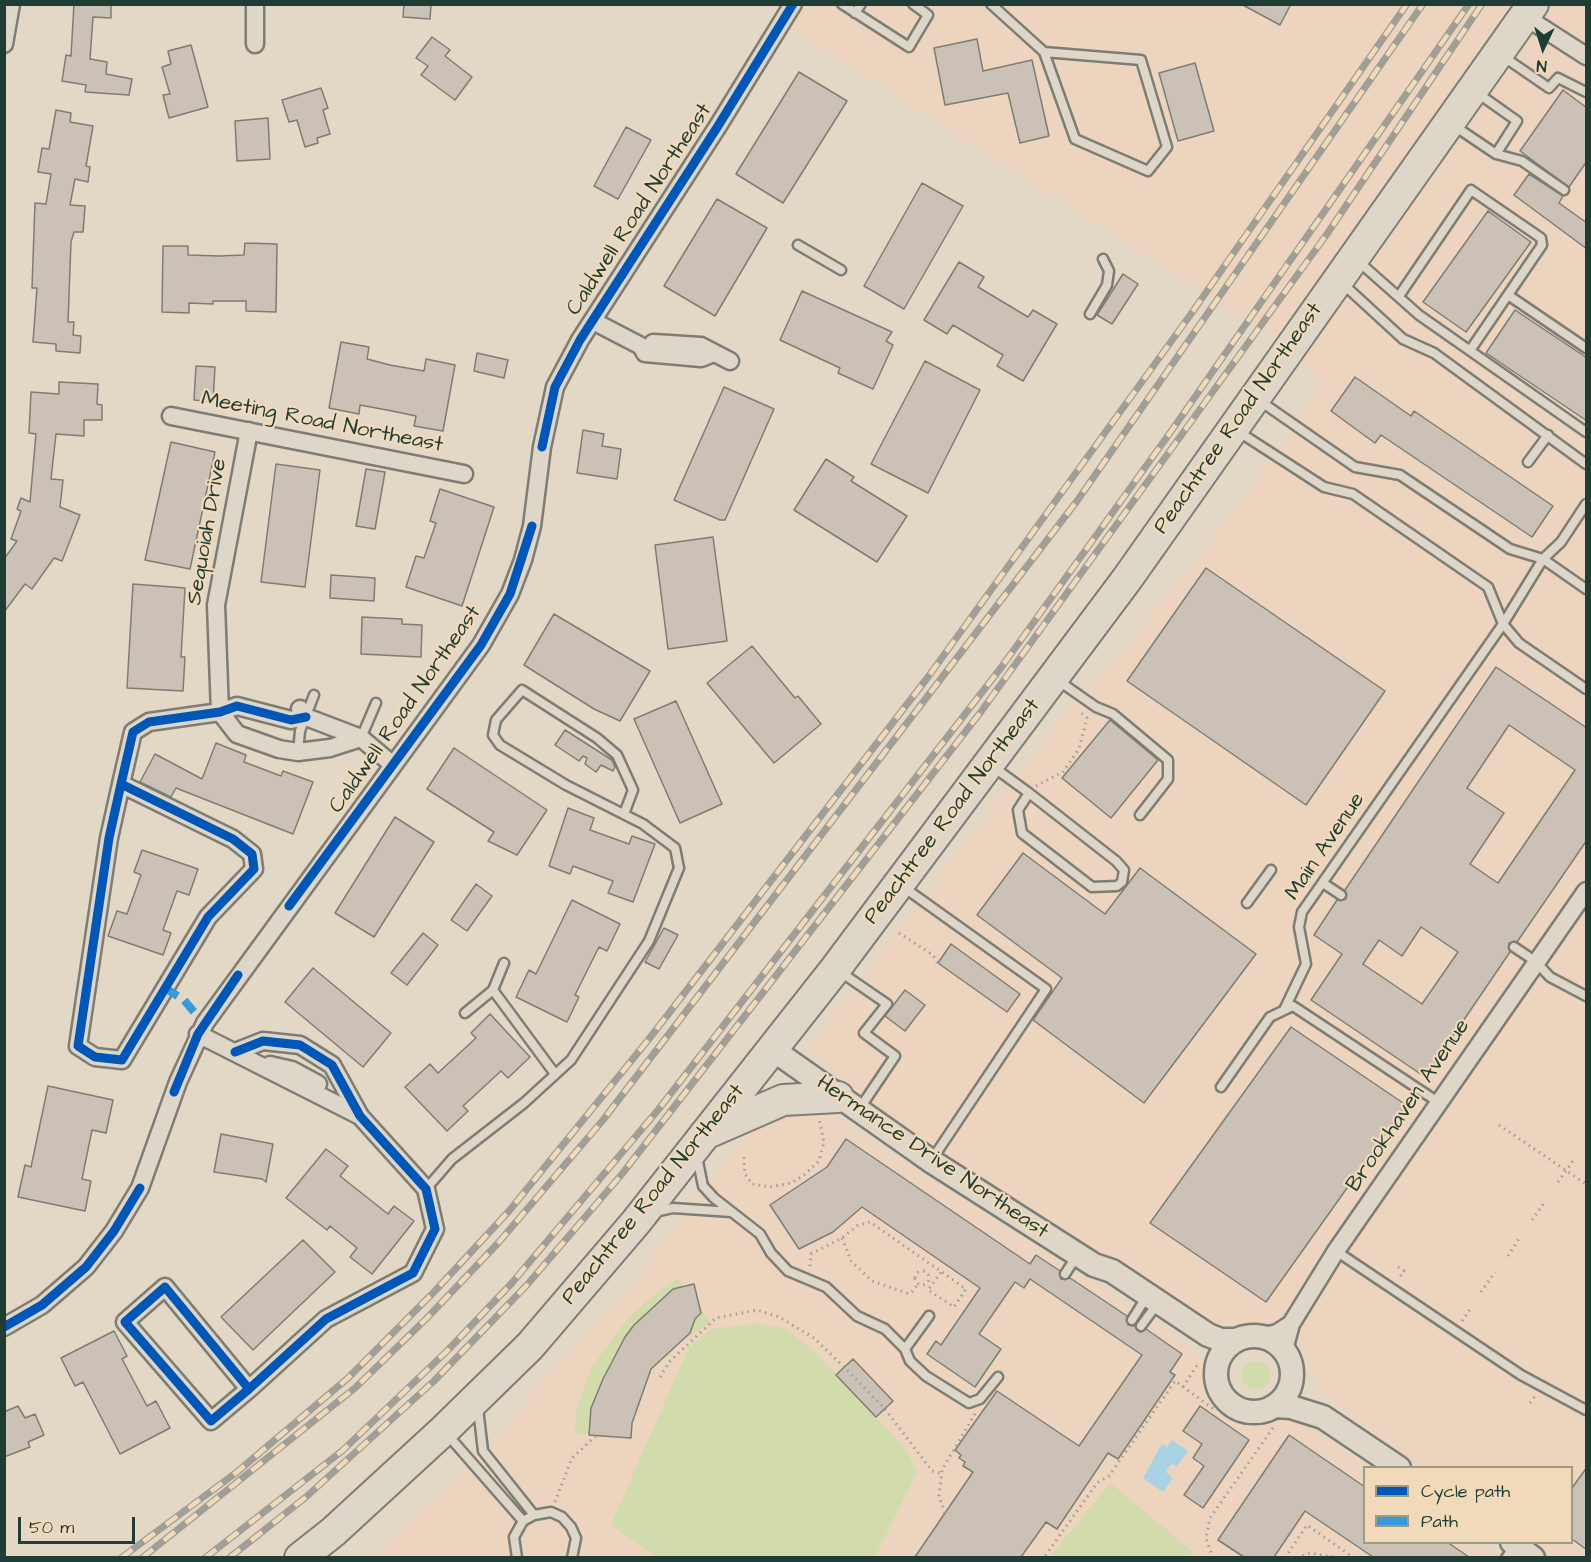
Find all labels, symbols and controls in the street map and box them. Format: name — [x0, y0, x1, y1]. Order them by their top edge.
north arrow — [1513, 18, 1573, 78]
text: N — [1536, 55, 1548, 77]
street label: Caldwell Road Northeast — [562, 99, 718, 321]
street label: Peachtree Road Northeast — [1149, 298, 1329, 540]
street label: Meeting Road Northeast — [199, 387, 445, 459]
street label: Sequoiah Drive — [182, 457, 234, 607]
street label: Caldwell Road Northeast — [324, 601, 488, 819]
street label: Peachtree Road Northeast — [859, 694, 1047, 930]
street label: Main Avenue — [1280, 788, 1372, 906]
street label: Brookhaven Avenue — [1341, 1015, 1477, 1197]
street label: Hermance Drive Northeast — [811, 1070, 1053, 1246]
street label: Peachtree Road Northeast — [557, 1079, 751, 1311]
legend — [1363, 1466, 1573, 1544]
text: Cycle path — [1421, 1479, 1510, 1504]
scale bar — [21, 1505, 138, 1543]
text: Path — [1421, 1509, 1458, 1534]
text: 50 m — [29, 1515, 74, 1540]

